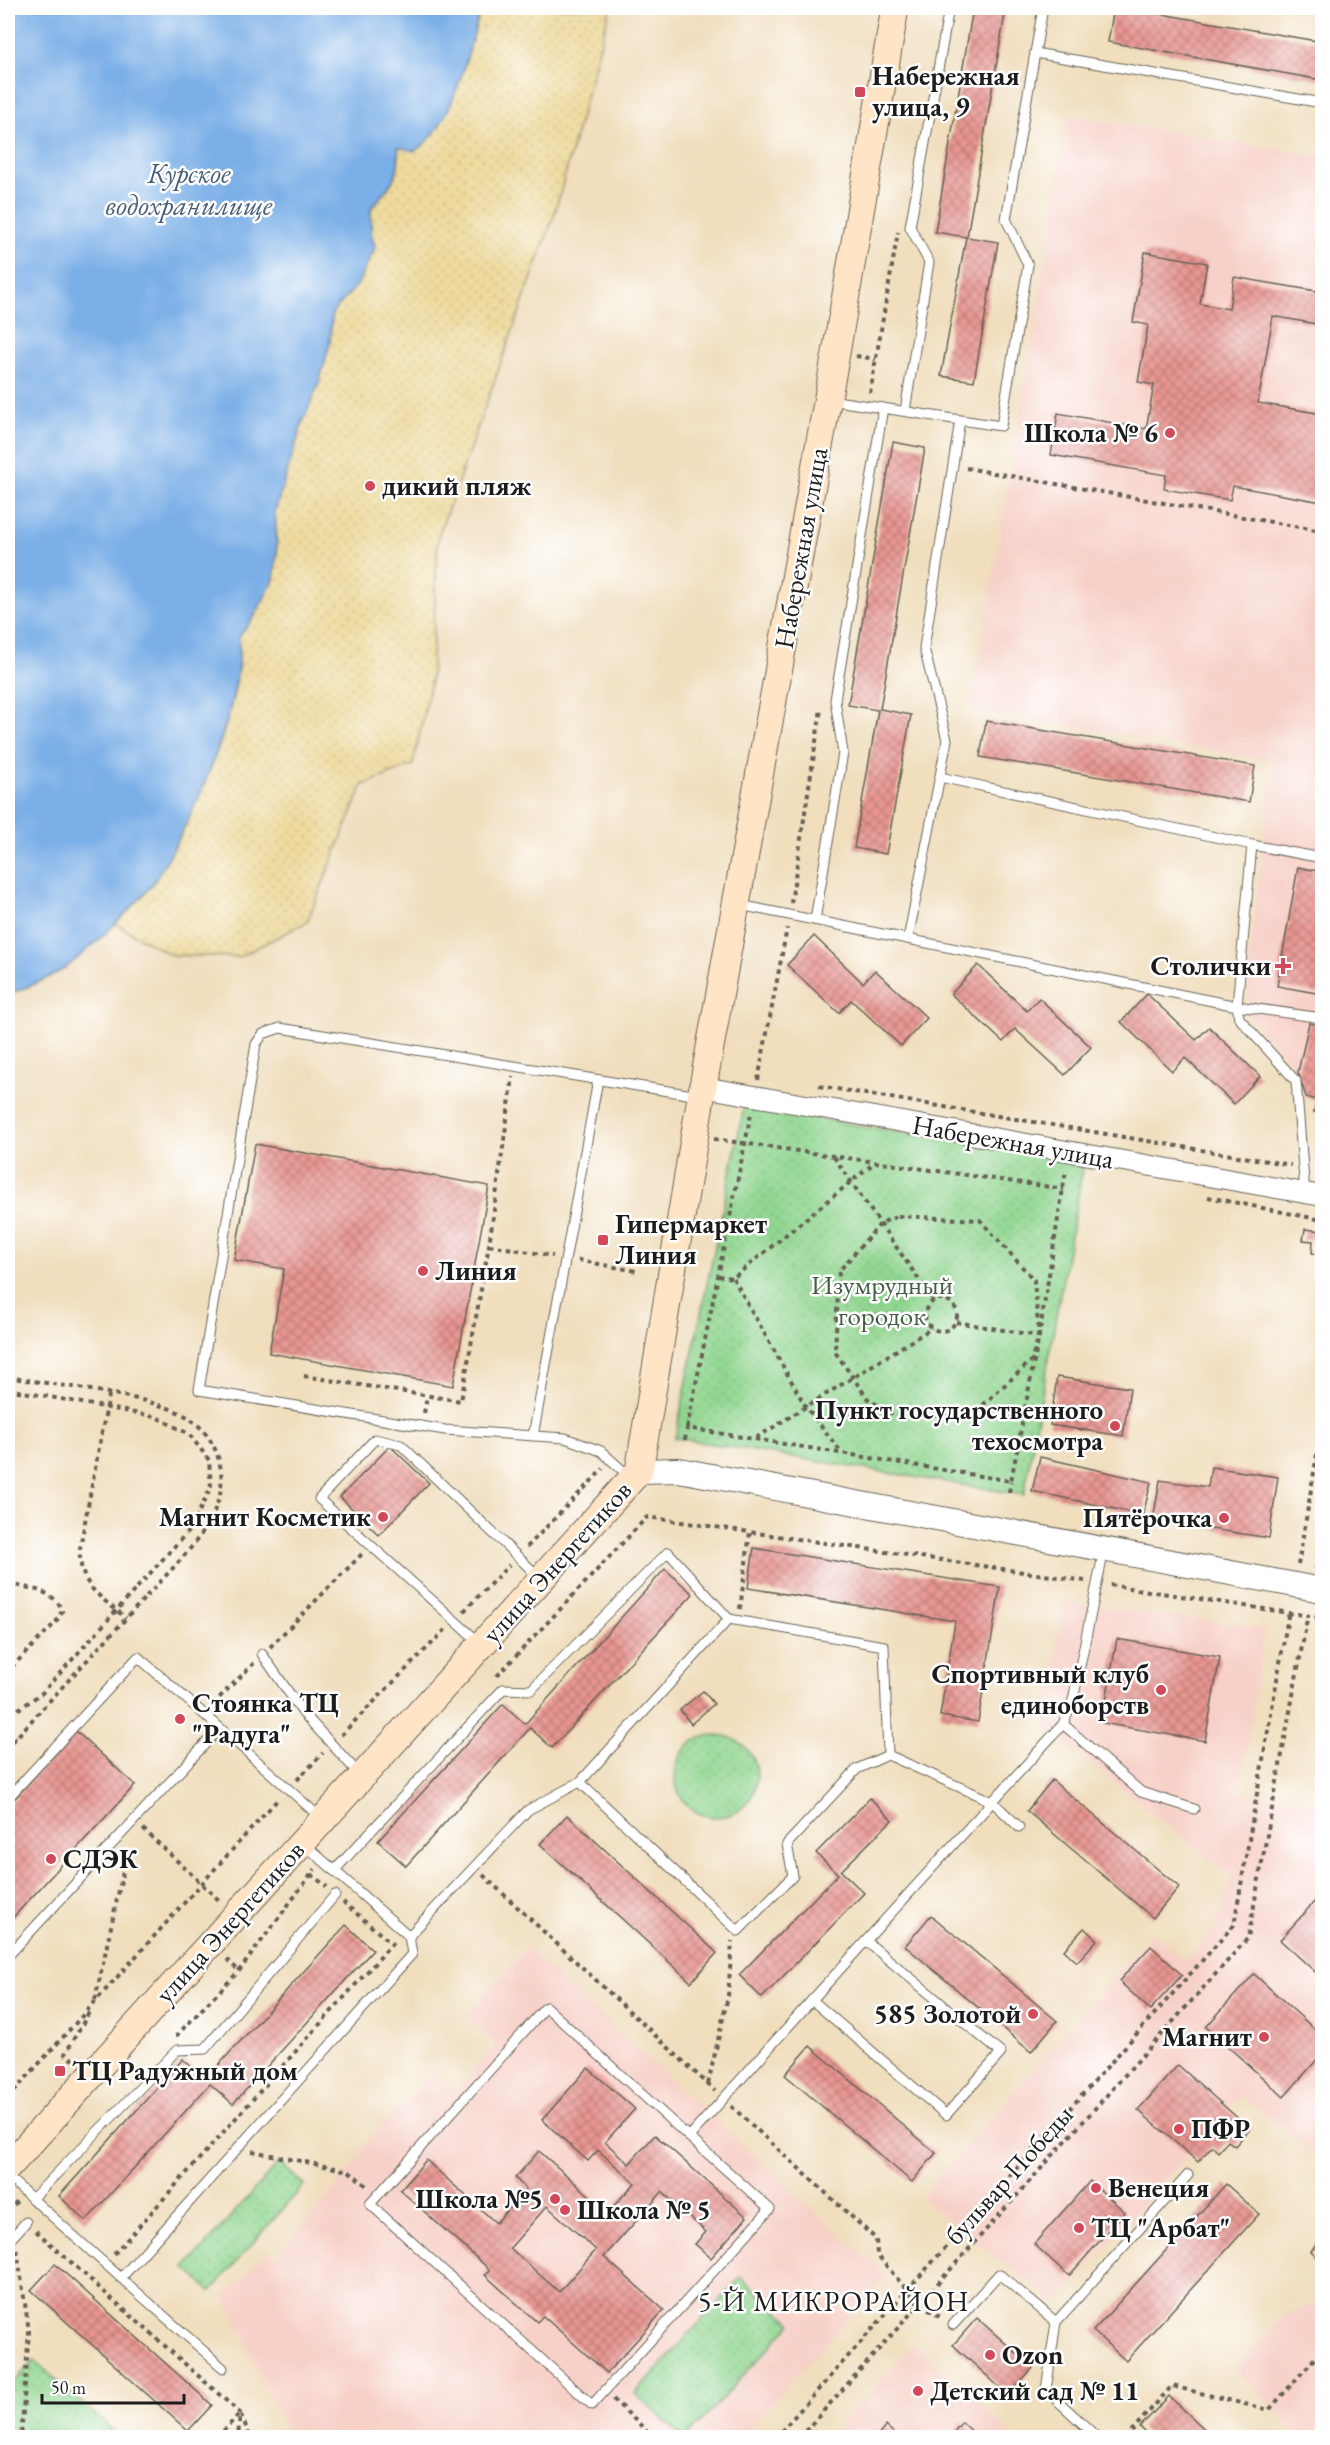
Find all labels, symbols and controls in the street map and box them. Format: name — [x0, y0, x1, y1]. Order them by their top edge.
place label: Набережная улица, 9 — [872, 58, 1020, 124]
marker: Набережная улица, 9 — [853, 85, 867, 99]
water label: Курское водохранилище — [106, 155, 273, 223]
place label: Школа № 6 — [1024, 415, 1158, 450]
marker: Школа № 6 — [1163, 426, 1177, 440]
street label: Набережная улица — [766, 444, 835, 651]
place label: дикий пляж — [382, 468, 532, 503]
marker: дикий пляж — [363, 479, 377, 493]
place label: Столички — [1150, 948, 1271, 983]
marker: Столички — [1276, 959, 1290, 973]
street label: Набережная улица — [910, 1107, 1117, 1176]
place label: Гипермаркет Линия — [615, 1206, 767, 1272]
marker: Гипермаркет Линия — [596, 1233, 610, 1247]
place label: Линия — [435, 1253, 517, 1288]
marker: Линия — [416, 1264, 430, 1278]
park label: Изумрудный городок — [811, 1267, 953, 1333]
place label: Пункт государственного техосмотра — [815, 1392, 1103, 1458]
marker: Пункт государственного техосмотра — [1108, 1419, 1122, 1433]
street label: улица Энергетиков — [474, 1473, 639, 1650]
place label: Магнит Косметик — [159, 1499, 371, 1534]
place label: Пятёрочка — [1083, 1500, 1212, 1535]
marker: Магнит Косметик — [376, 1510, 390, 1524]
marker: Пятёрочка — [1217, 1511, 1231, 1525]
place label: Спортивный клуб единоборств — [931, 1656, 1149, 1722]
marker: Спортивный клуб единоборств — [1154, 1683, 1168, 1697]
place label: Стоянка ТЦ "Радуга" — [192, 1685, 339, 1751]
marker: Стоянка ТЦ "Радуга" — [173, 1712, 187, 1726]
street label: улица Энергетиков — [147, 1833, 312, 2010]
place label: СДЭК — [63, 1841, 139, 1876]
marker: СДЭК — [44, 1852, 58, 1866]
place label: 585 Золотой — [874, 1996, 1021, 2031]
marker: 585 Золотой — [1026, 2007, 1040, 2021]
place label: Магнит — [1162, 2019, 1252, 2054]
marker: Магнит — [1257, 2030, 1271, 2044]
place label: ТЦ Радужный дом — [72, 2053, 298, 2088]
marker: ТЦ Радужный дом — [53, 2064, 67, 2078]
street label: бульвар Победы — [937, 2097, 1081, 2252]
place label: ПФР — [1191, 2111, 1250, 2146]
marker: ПФР — [1172, 2122, 1186, 2136]
place label: Венеция — [1108, 2170, 1209, 2205]
place label: Школа №5 — [416, 2181, 543, 2216]
marker: Венеция — [1089, 2181, 1103, 2195]
marker: Школа №5 — [548, 2192, 562, 2206]
place label: Школа № 5 — [577, 2192, 711, 2227]
marker: Школа № 5 — [558, 2203, 572, 2217]
place label: ТЦ "Арбат" — [1091, 2210, 1230, 2245]
marker: ТЦ "Арбат" — [1072, 2221, 1086, 2235]
district label: 5-Й МИКРОРАЙОН — [698, 2283, 970, 2319]
place label: Ozon — [1002, 2337, 1063, 2372]
marker: Ozon — [983, 2348, 997, 2362]
scale bar — [42, 2367, 184, 2405]
place label: Детский сад № 11 — [930, 2373, 1139, 2408]
text: 50 m — [51, 2376, 86, 2399]
marker: Детский сад № 11 — [911, 2384, 925, 2398]

